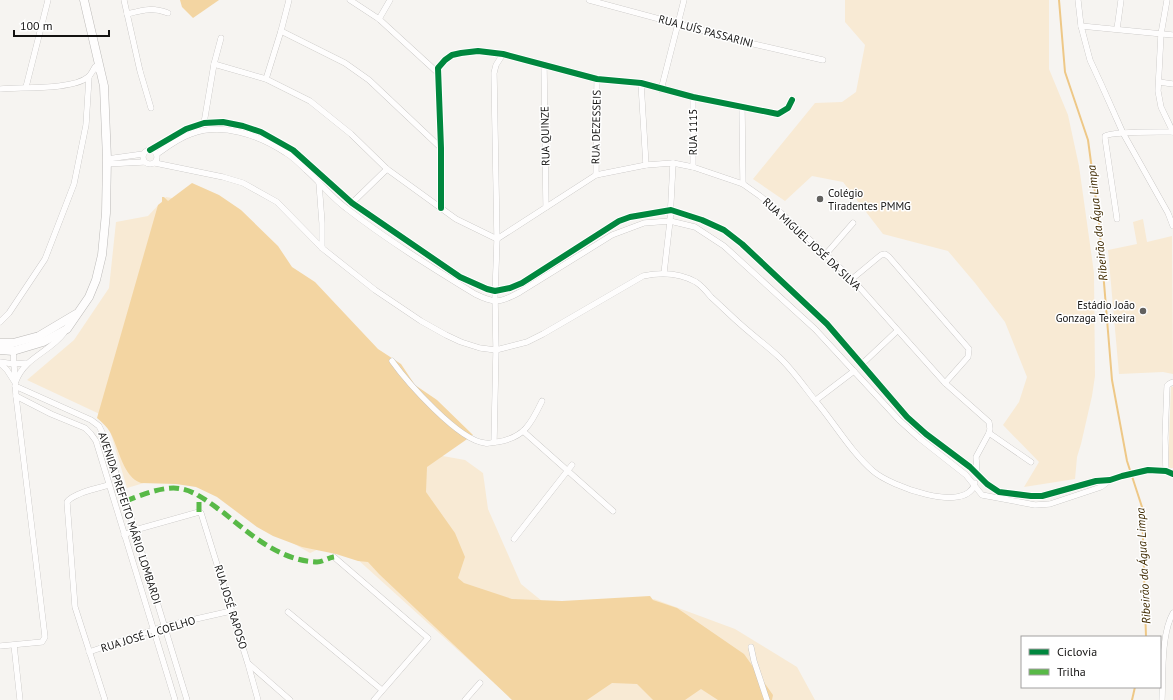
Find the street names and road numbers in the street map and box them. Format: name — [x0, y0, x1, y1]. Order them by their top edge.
street label: RUA LUÍS PASSARINI — [657, 12, 755, 50]
street label: RUA DEZESSEIS — [588, 90, 604, 164]
street label: RUA QUINZE — [537, 106, 553, 166]
street label: RUA 1115 — [686, 109, 700, 155]
street label: RUA MIGUEL JOSÉ DA SILVA — [760, 195, 865, 294]
street label: AVENIDA PREFEITO MÁRIO LOMBARDI — [95, 430, 165, 606]
street label: RUA JOSÉ RAPOSO — [212, 563, 250, 651]
street label: RUA JOSÉ L. COELHO — [99, 613, 197, 655]

